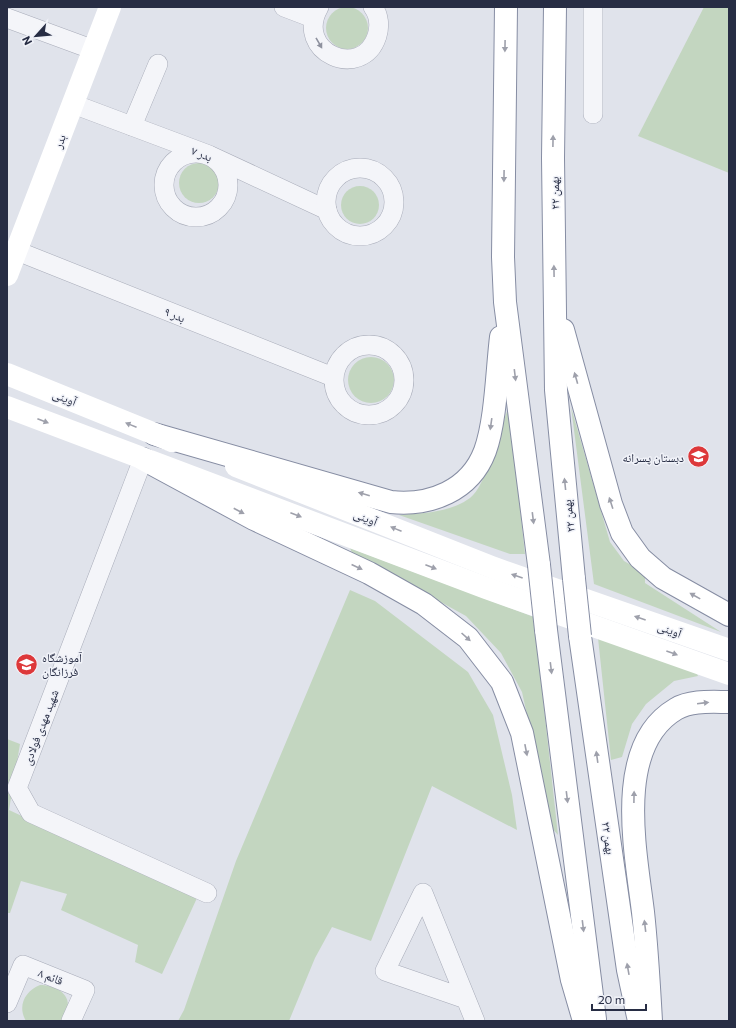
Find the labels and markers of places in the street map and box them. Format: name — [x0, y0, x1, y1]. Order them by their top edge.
school or university icon: دبستان پسرانه — [686, 444, 712, 470]
place label: دبستان پسرانه — [623, 450, 684, 465]
place label: آموزشگاه فرزانگان — [42, 650, 83, 679]
school or university icon: آموزشگاه فرزانگان — [14, 651, 40, 677]

